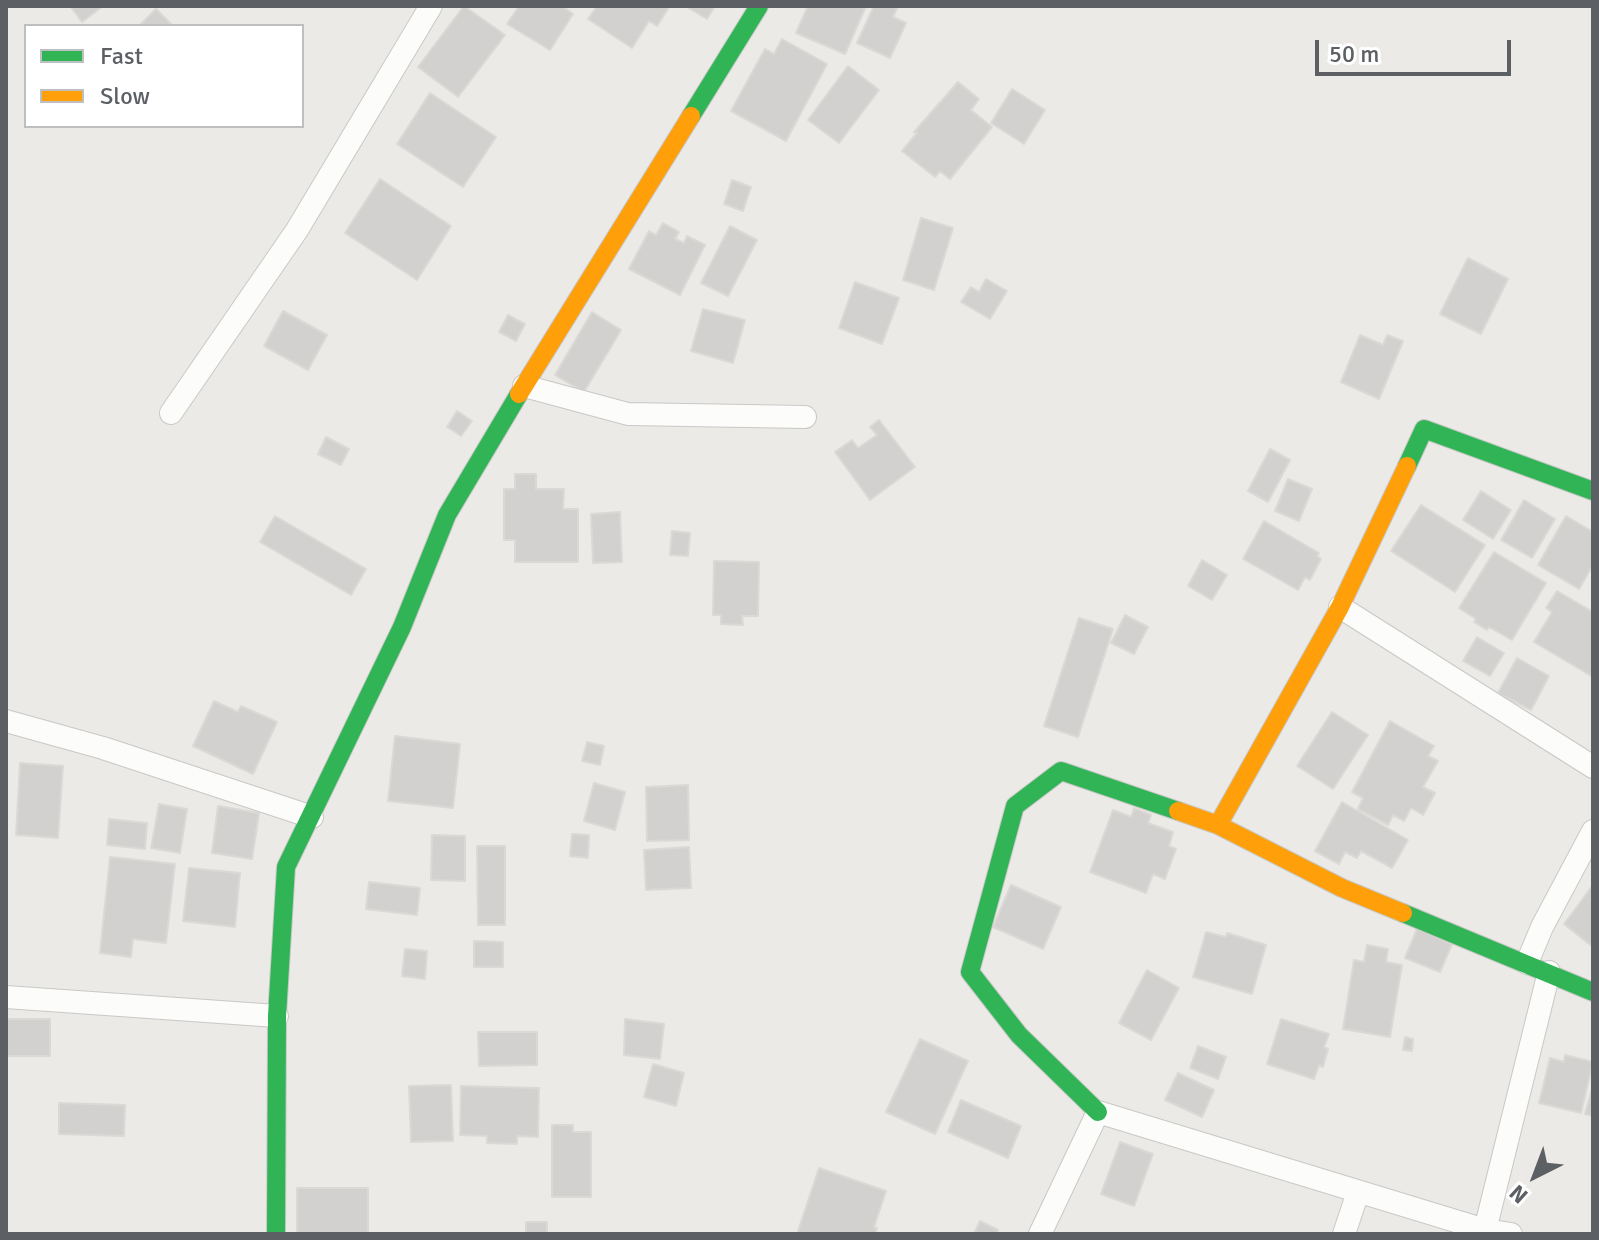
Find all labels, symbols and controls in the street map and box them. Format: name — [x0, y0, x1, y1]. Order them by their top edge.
legend — [24, 24, 304, 128]
scale bar — [1319, 24, 1515, 74]
text: 50 m — [1329, 39, 1379, 69]
text: Fast — [100, 41, 143, 71]
text: Slow — [100, 81, 150, 111]
north arrow — [1495, 1136, 1575, 1216]
text: N — [1504, 1179, 1533, 1209]

